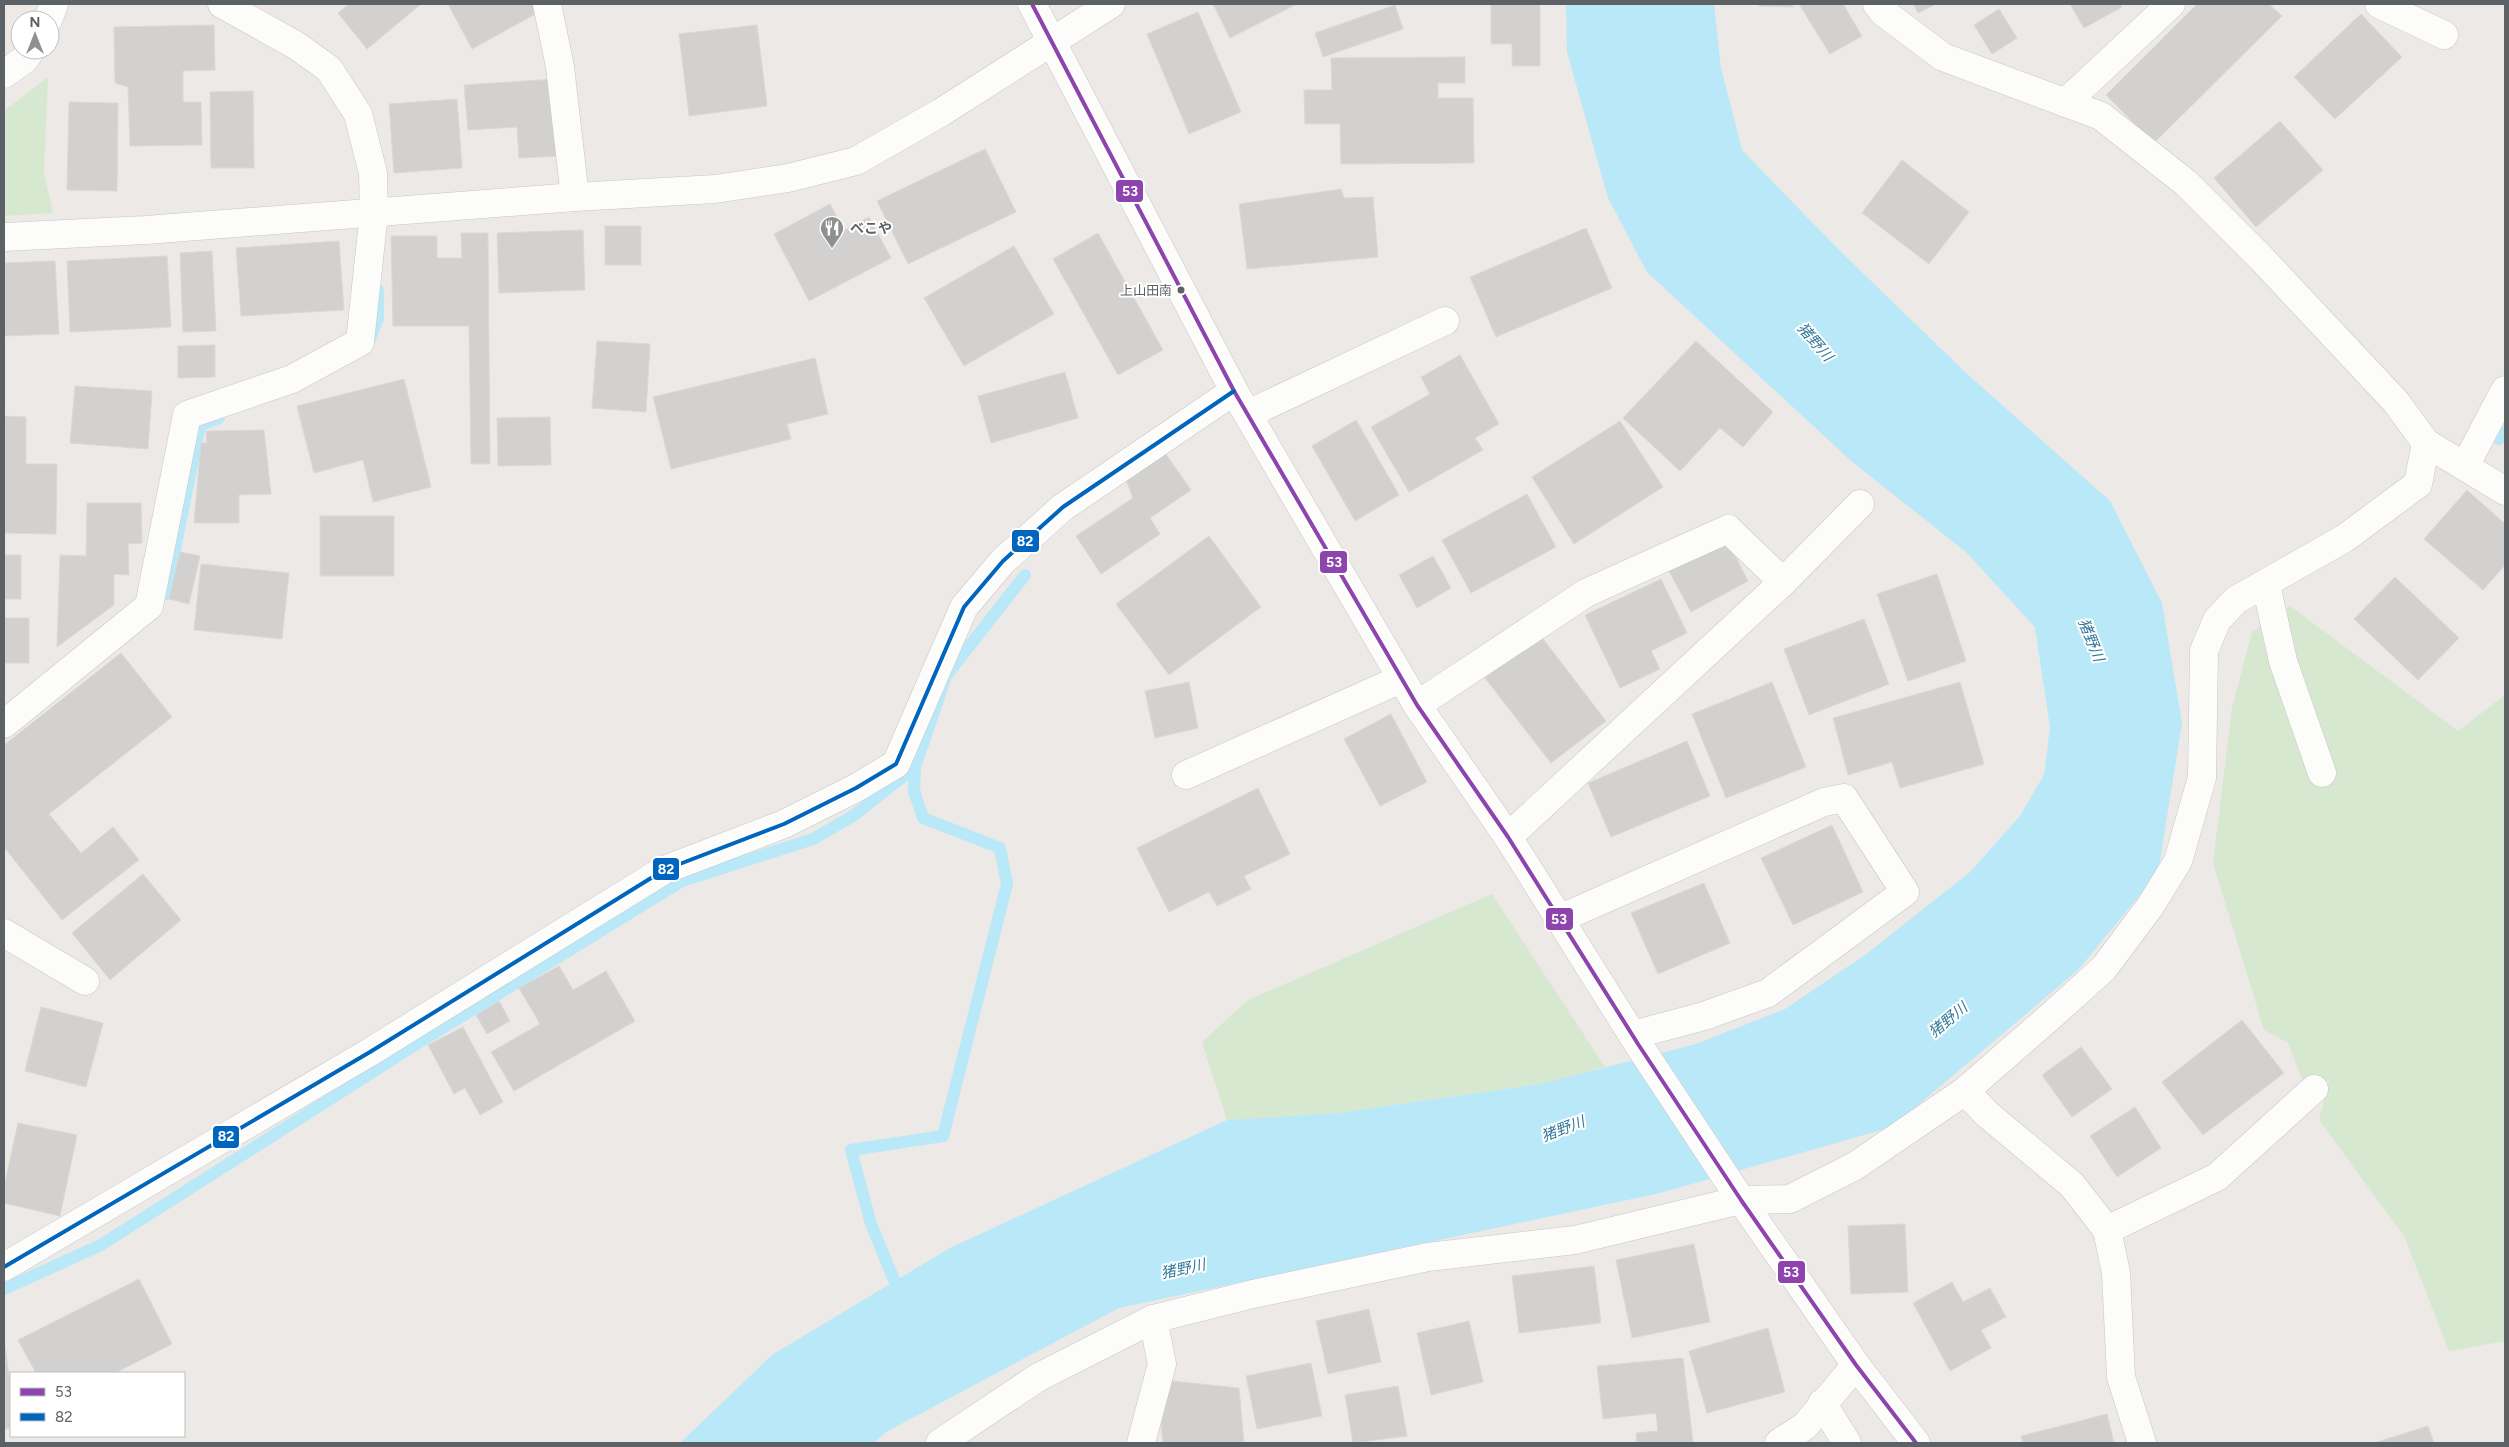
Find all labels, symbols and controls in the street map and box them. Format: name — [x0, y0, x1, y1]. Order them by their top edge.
north arrow — [10, 10, 60, 60]
text: N — [30, 14, 40, 31]
line badge: 53 — [1115, 179, 1144, 203]
text: 53 — [1122, 183, 1138, 200]
restaurant icon: べこや — [819, 215, 845, 249]
place label: べこや — [850, 220, 892, 237]
place label: 上山田南 — [1120, 283, 1172, 298]
marker: 上山田南 — [1176, 285, 1186, 295]
water label: 猪野川 — [1793, 319, 1838, 366]
line badge: 82 — [1011, 529, 1040, 553]
text: 82 — [1017, 533, 1033, 550]
line badge: 53 — [1319, 550, 1348, 574]
text: 53 — [1326, 554, 1342, 571]
water label: 猪野川 — [2074, 616, 2109, 666]
line badge: 82 — [652, 857, 680, 881]
text: 82 — [658, 861, 674, 878]
line badge: 53 — [1545, 907, 1574, 931]
text: 53 — [1551, 911, 1567, 928]
water label: 猪野川 — [1925, 997, 1973, 1041]
water label: 猪野川 — [1539, 1112, 1589, 1145]
line badge: 82 — [212, 1125, 240, 1149]
text: 82 — [218, 1128, 234, 1145]
water label: 猪野川 — [1159, 1255, 1209, 1282]
line badge: 53 — [1777, 1260, 1806, 1284]
text: 53 — [1783, 1264, 1799, 1281]
legend — [10, 1372, 185, 1437]
text: 53 — [55, 1383, 72, 1401]
text: 82 — [55, 1408, 73, 1426]

